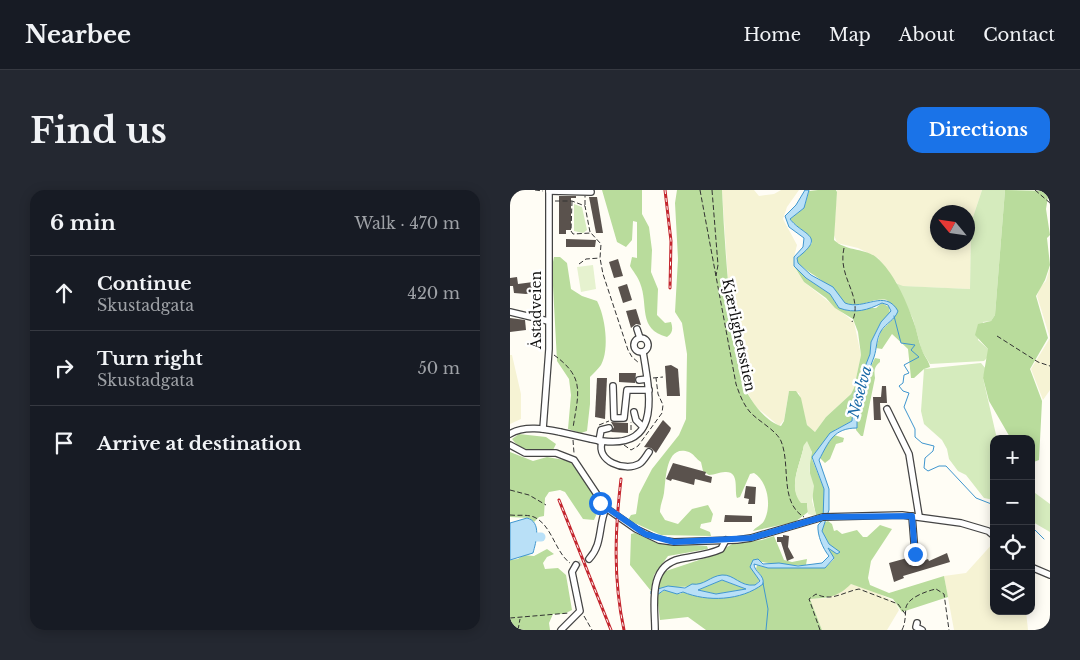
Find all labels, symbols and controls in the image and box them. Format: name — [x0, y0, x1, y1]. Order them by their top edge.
text: Nearbee — [25, 20, 131, 49]
text: Home — [743, 24, 801, 46]
text: Map — [829, 24, 871, 46]
text: About — [899, 24, 955, 46]
text: Contact — [983, 24, 1055, 46]
button: Directions — [907, 107, 1050, 153]
text: Find us — [30, 109, 167, 152]
north arrow — [930, 205, 975, 250]
text: 6 min — [50, 210, 116, 236]
text: Walk · 470 m — [355, 213, 460, 233]
street label: Åstadveien — [527, 271, 545, 350]
text: Continue — [97, 272, 192, 295]
street label: Kjærlighetsstien — [718, 277, 760, 393]
icon: ahead — [50, 279, 78, 307]
text: 420 m — [408, 283, 460, 303]
text: Skustadgata — [97, 295, 194, 315]
text: Turn right — [97, 347, 203, 370]
icon: right — [50, 354, 78, 382]
text: 50 m — [418, 358, 460, 378]
water label: Neselva — [843, 364, 876, 421]
text: Skustadgata — [97, 370, 194, 390]
icon: arrive — [50, 429, 78, 457]
text: Arrive at destination — [97, 432, 301, 455]
map controls — [990, 435, 1035, 615]
button: + — [990, 435, 1035, 480]
button: − — [990, 480, 1035, 525]
route start — [589, 492, 612, 515]
button: locate — [990, 525, 1035, 570]
route end — [904, 543, 927, 566]
button: layers — [990, 570, 1035, 615]

